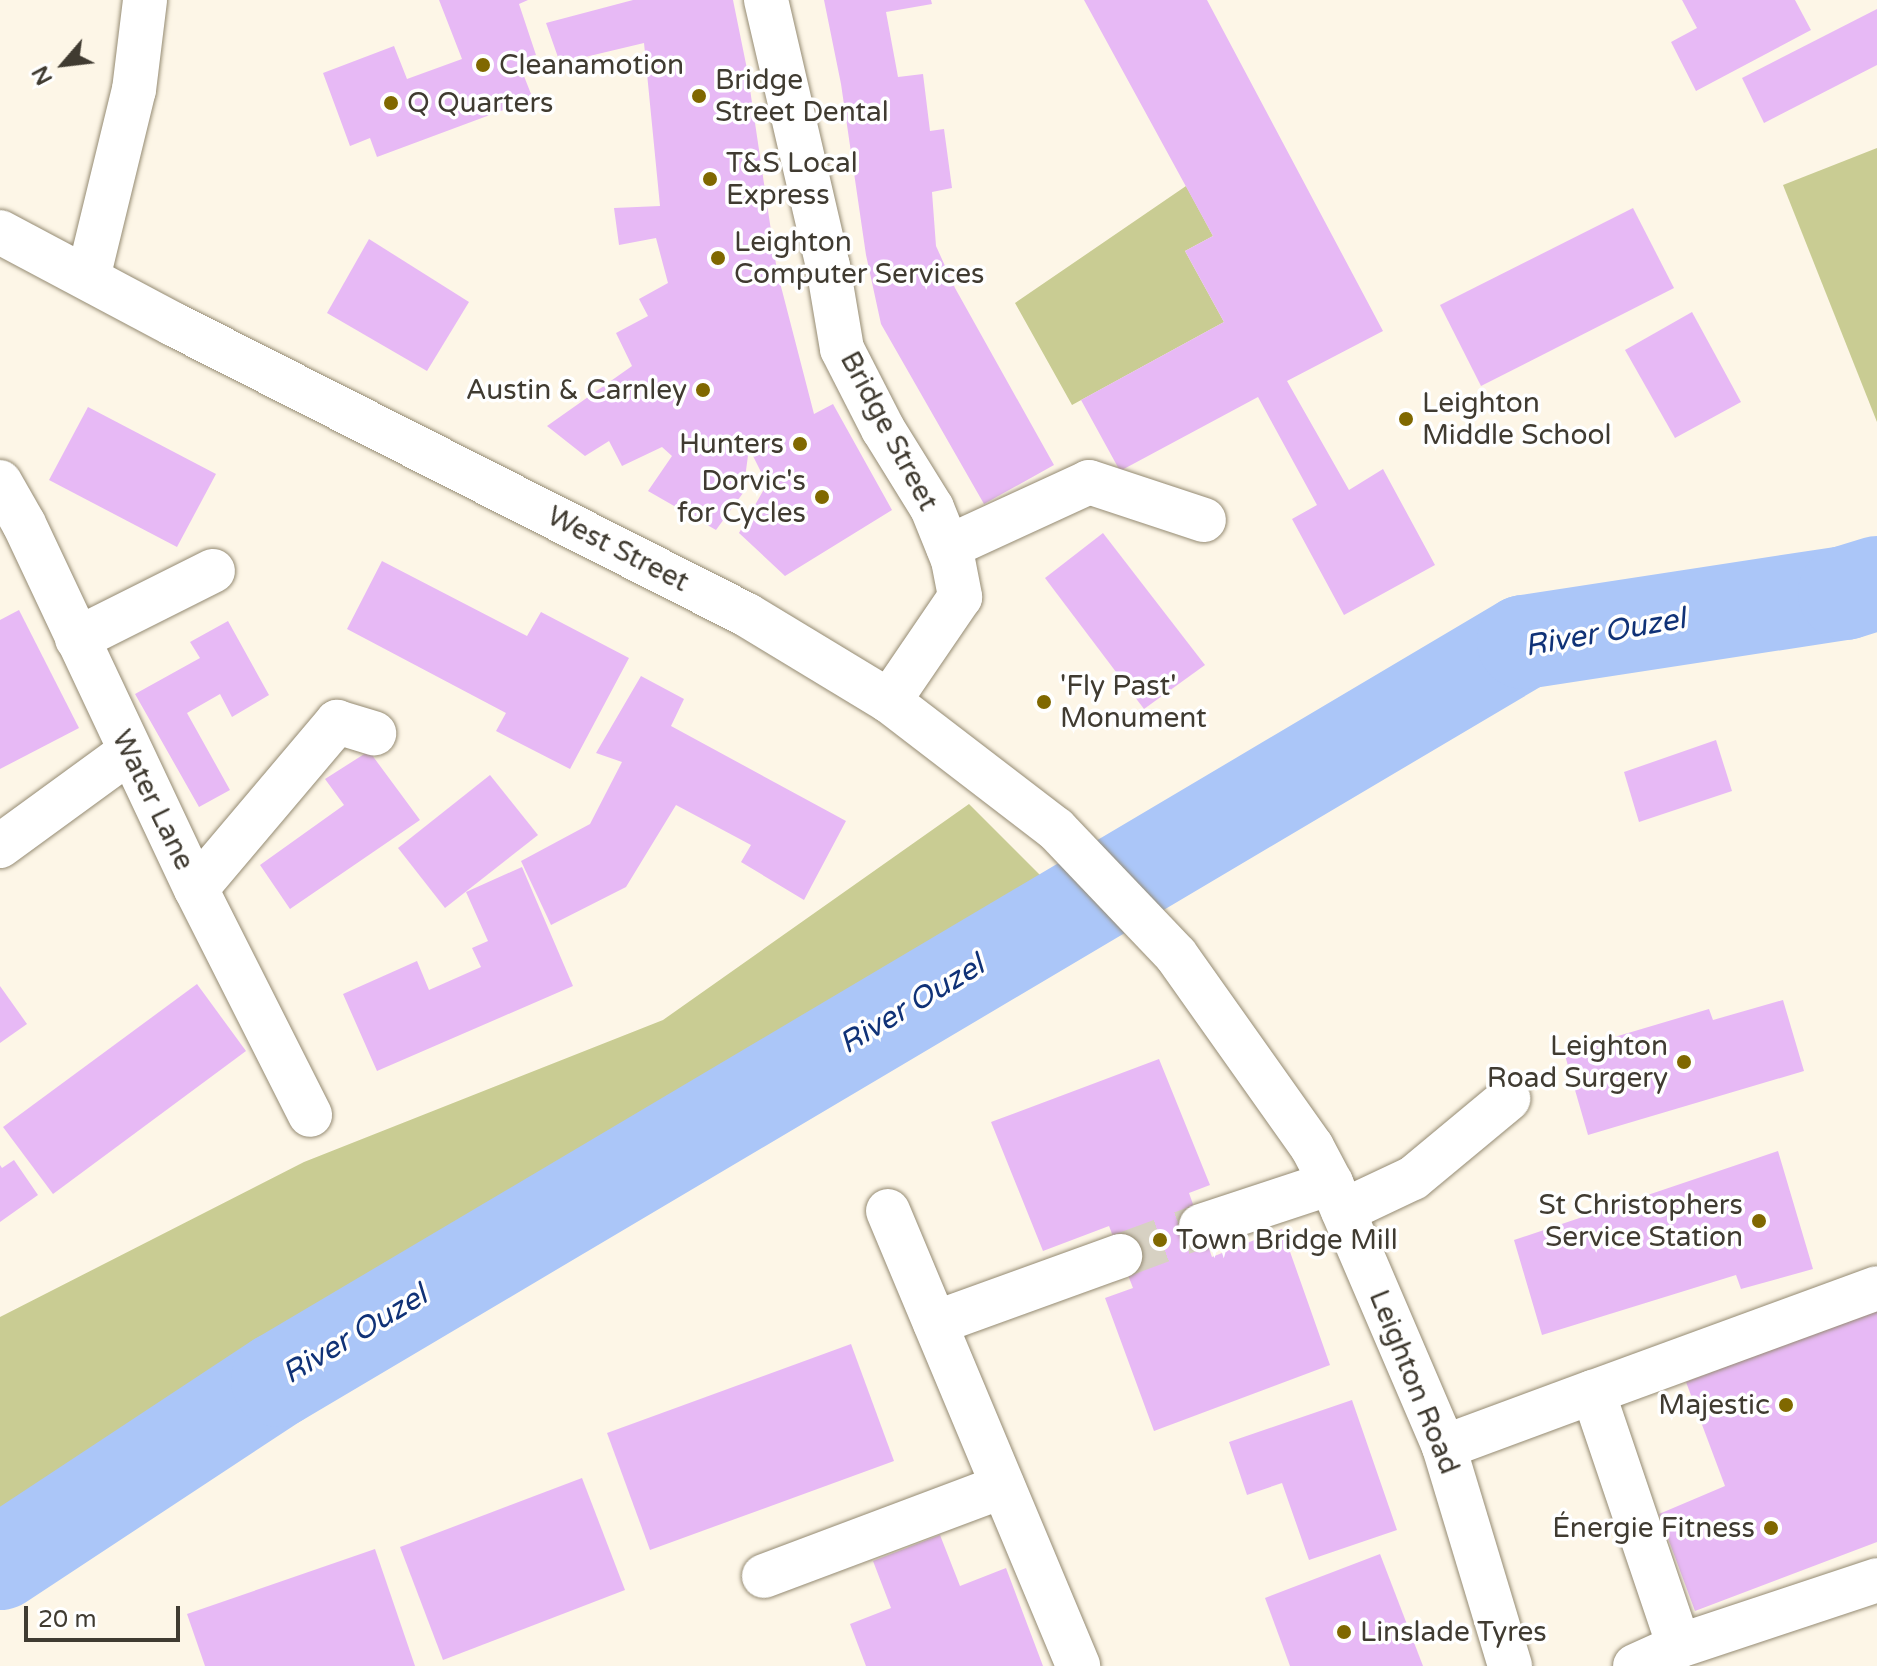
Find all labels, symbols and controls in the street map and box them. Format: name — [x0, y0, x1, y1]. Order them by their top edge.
north arrow — [24, 24, 104, 104]
place label: Cleanamotion — [499, 48, 684, 82]
marker: Cleanamotion — [474, 56, 492, 74]
text: N — [27, 61, 58, 89]
place label: Bridge Street Dental — [715, 63, 889, 129]
place label: Q Quarters — [407, 86, 554, 120]
marker: Bridge Street Dental — [690, 87, 708, 105]
marker: Q Quarters — [382, 94, 400, 112]
place label: T&S Local Express — [726, 146, 858, 212]
marker: T&S Local Express — [701, 170, 719, 188]
place label: Leighton Computer Services — [734, 225, 985, 291]
marker: Leighton Computer Services — [709, 249, 727, 267]
street label: Bridge Street — [833, 346, 945, 516]
place label: Austin & Carnley — [466, 373, 687, 407]
marker: Austin & Carnley — [694, 381, 712, 399]
place label: Leighton Middle School — [1422, 386, 1611, 452]
marker: Leighton Middle School — [1397, 410, 1415, 428]
place label: Hunters — [679, 427, 784, 461]
marker: Hunters — [791, 435, 809, 453]
place label: Dorvic's for Cycles — [677, 464, 806, 530]
marker: Dorvic's for Cycles — [813, 488, 831, 506]
street label: West Street — [542, 499, 694, 599]
water label: River Ouzel — [1522, 601, 1688, 665]
place label: 'Fly Past' Monument — [1060, 669, 1207, 735]
marker: 'Fly Past' Monument — [1035, 693, 1053, 711]
street label: Water Lane — [105, 724, 201, 876]
water label: River Ouzel — [833, 948, 991, 1062]
place label: Leighton Road Surgery — [1487, 1029, 1668, 1095]
marker: Leighton Road Surgery — [1675, 1053, 1693, 1071]
place label: St Christophers Service Station — [1539, 1188, 1743, 1254]
marker: St Christophers Service Station — [1750, 1212, 1768, 1230]
place label: Town Bridge Mill — [1176, 1223, 1398, 1257]
marker: Town Bridge Mill — [1151, 1231, 1169, 1249]
water label: River Ouzel — [276, 1278, 434, 1392]
street label: Leighton Road — [1362, 1285, 1466, 1479]
place label: Majestic — [1658, 1388, 1770, 1422]
marker: Majestic — [1777, 1396, 1795, 1414]
place label: Énergie Fitness — [1552, 1511, 1755, 1545]
marker: Énergie Fitness — [1762, 1519, 1780, 1537]
scale bar — [28, 1590, 184, 1640]
text: 20 m — [38, 1605, 96, 1634]
place label: Linslade Tyres — [1360, 1615, 1547, 1649]
marker: Linslade Tyres — [1335, 1623, 1353, 1641]

